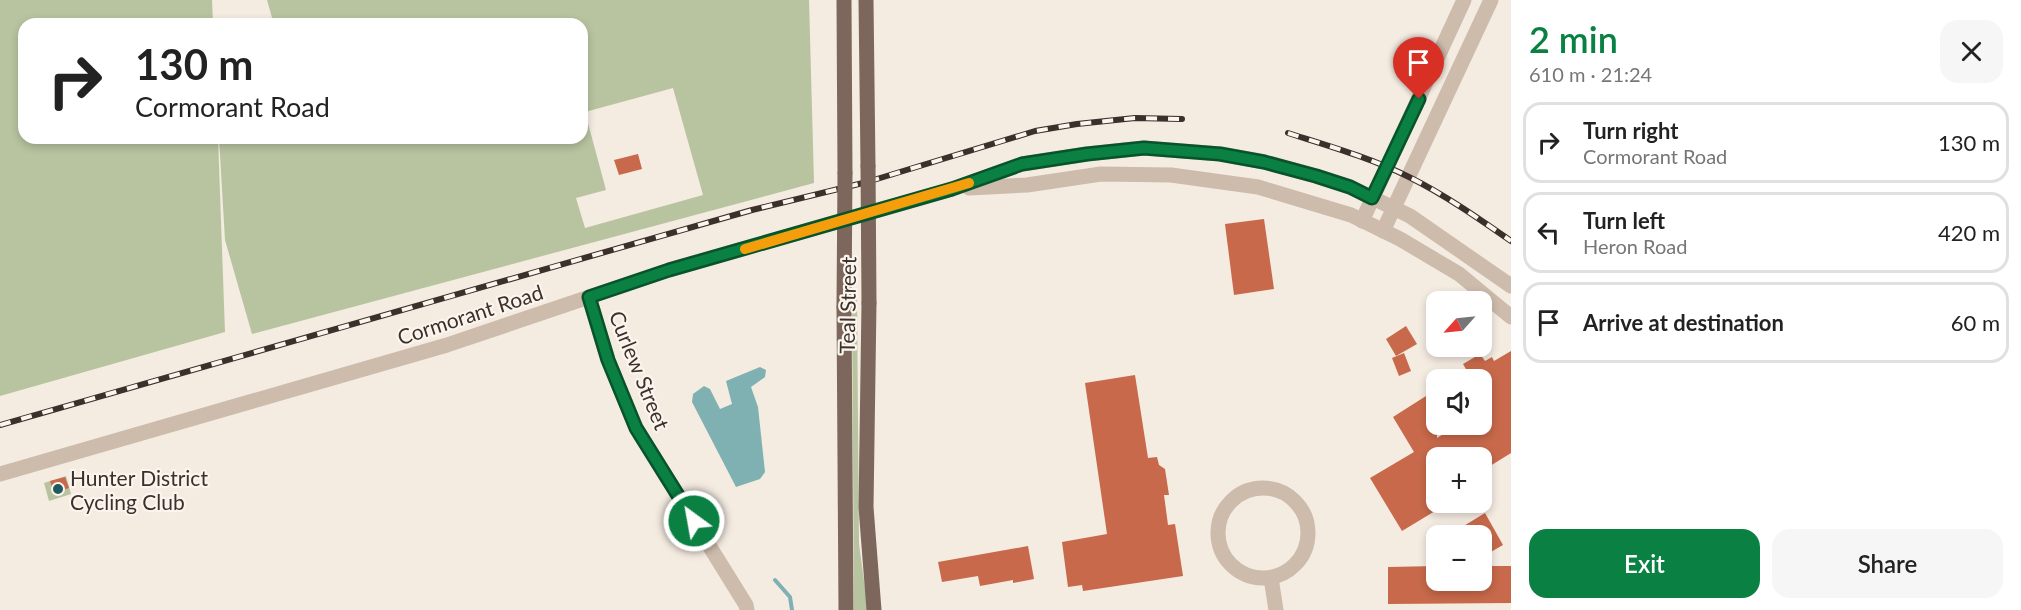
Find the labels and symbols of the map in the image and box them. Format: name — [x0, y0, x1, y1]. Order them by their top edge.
pin — [1393, 37, 1444, 99]
street label: Teal Street — [834, 256, 860, 354]
street label: Cormorant Road — [394, 279, 546, 349]
north arrow — [1426, 291, 1492, 357]
street label: Curlew Street — [605, 307, 675, 433]
place label: Hunter District Cycling Club — [70, 465, 208, 514]
marker: Hunter District Cycling Club — [51, 482, 65, 496]
position arrow — [662, 489, 726, 553]

